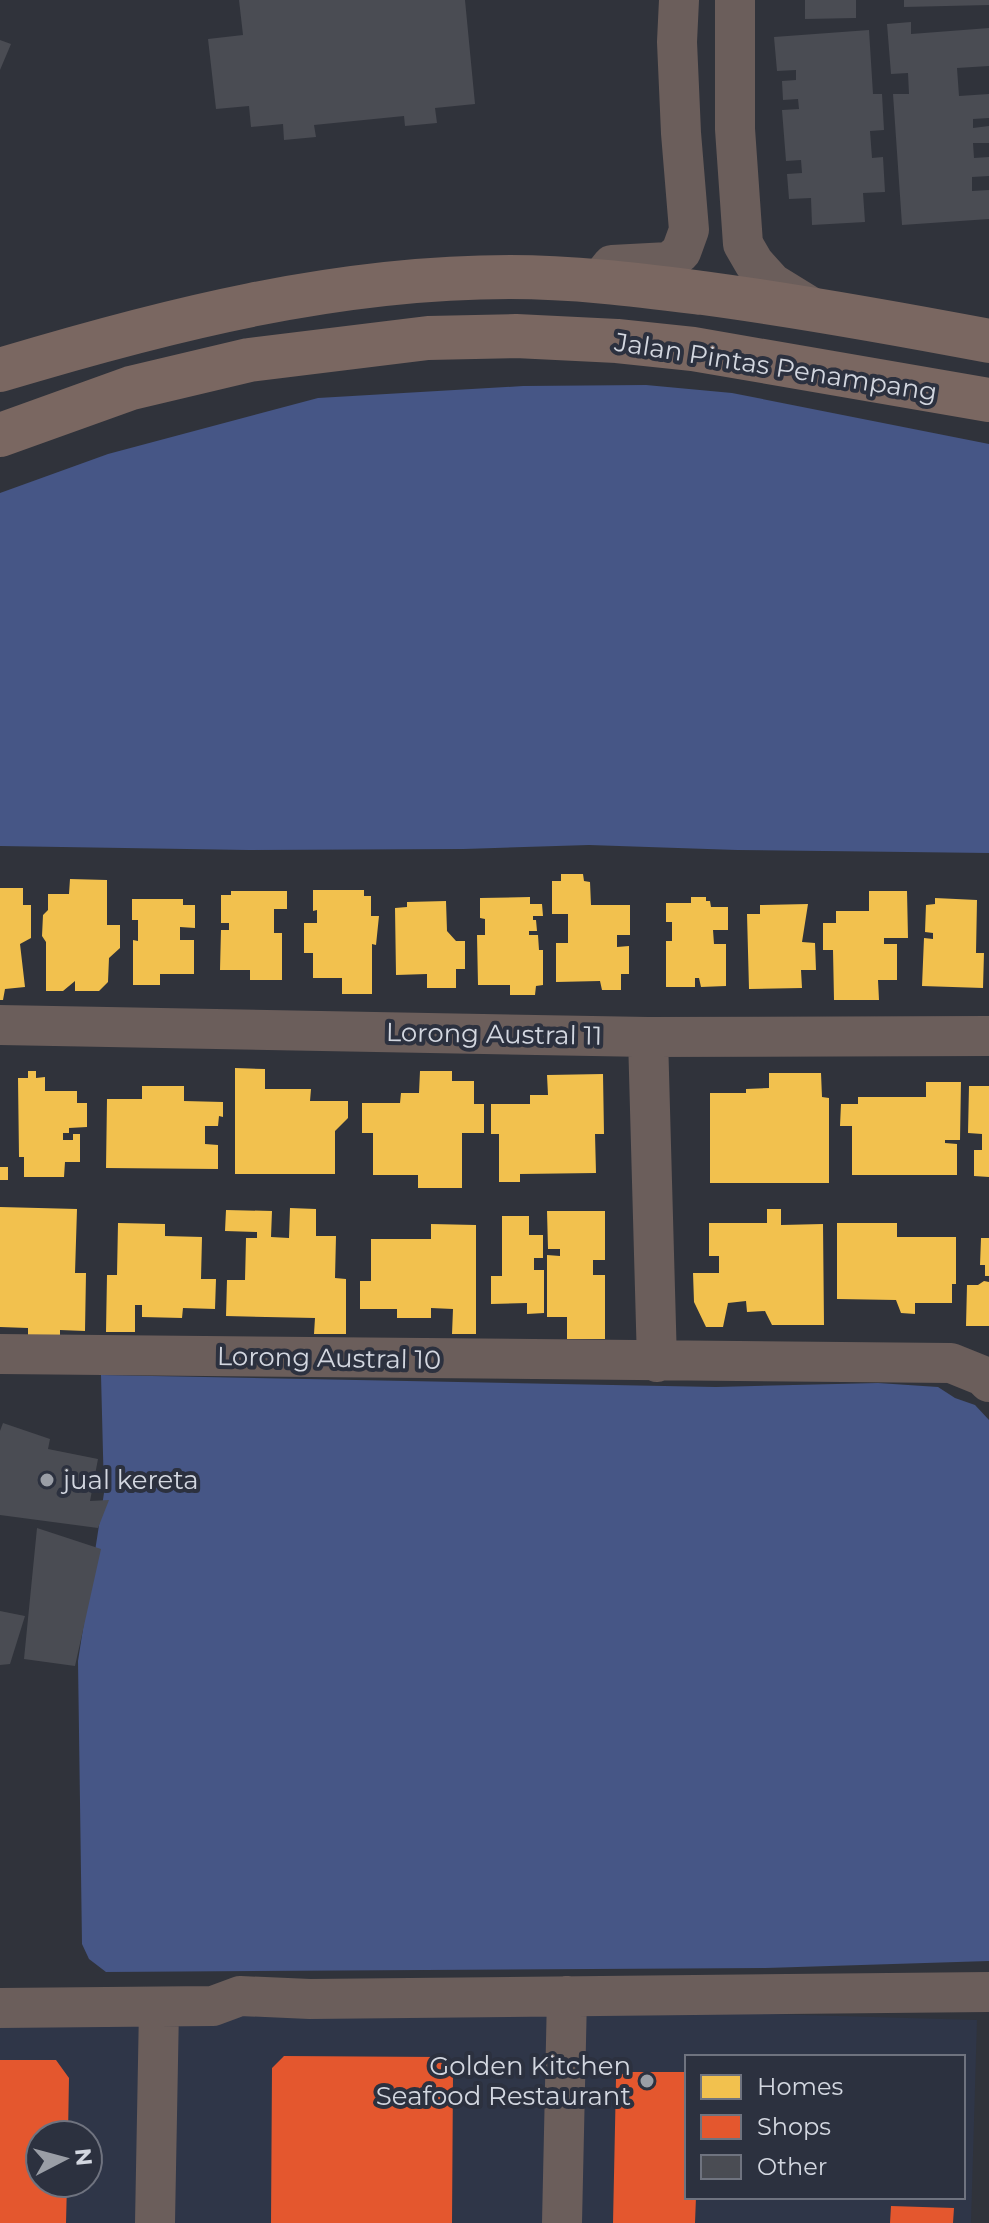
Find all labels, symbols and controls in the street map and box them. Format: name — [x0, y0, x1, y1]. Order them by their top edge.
street label: Jalan Pintas Penampang — [612, 326, 940, 408]
street label: Lorong Austral 11 — [386, 1016, 602, 1052]
street label: Lorong Austral 10 — [217, 1340, 441, 1376]
place label: jual kereta — [60, 1464, 199, 1496]
marker: jual kereta — [38, 1471, 56, 1489]
place label: Golden Kitchen Seafood Restaurant — [376, 2050, 631, 2112]
legend — [685, 2055, 965, 2199]
marker: Golden Kitchen Seafood Restaurant — [638, 2072, 656, 2090]
text: Homes — [757, 2072, 843, 2101]
text: Shops — [757, 2112, 831, 2141]
north arrow — [24, 2119, 104, 2199]
text: N — [69, 2147, 98, 2167]
text: Other — [757, 2152, 827, 2181]

